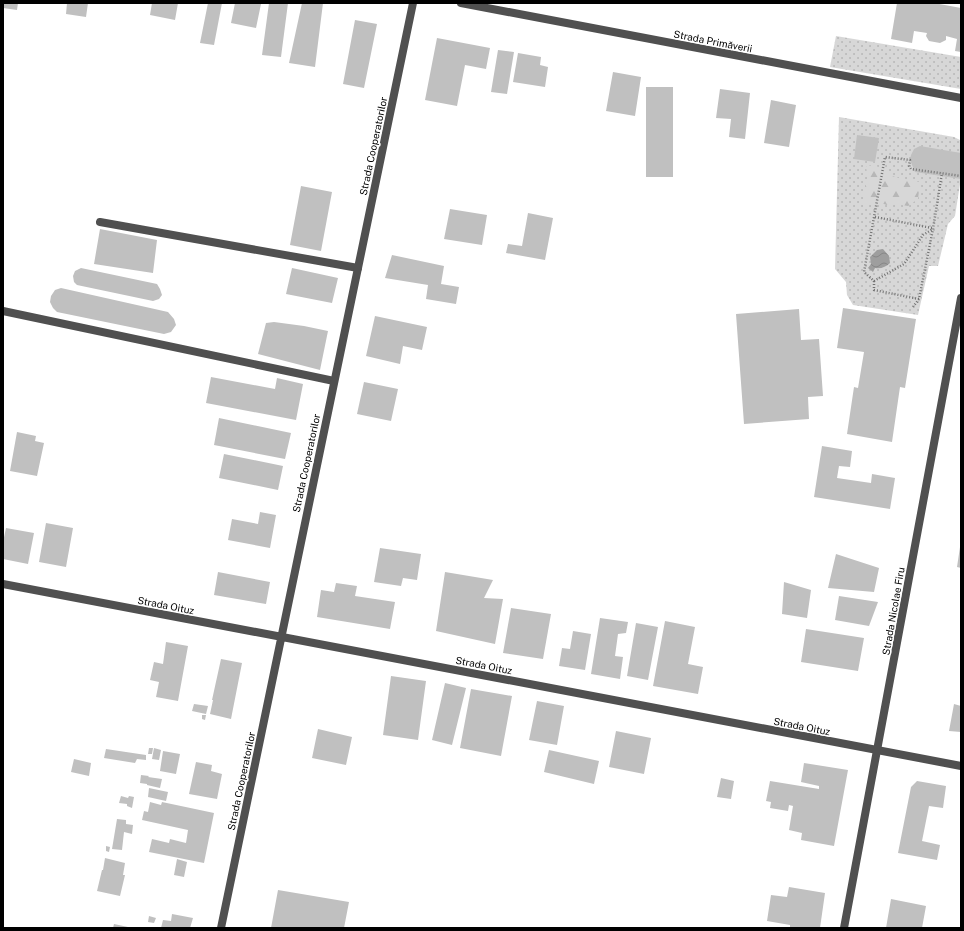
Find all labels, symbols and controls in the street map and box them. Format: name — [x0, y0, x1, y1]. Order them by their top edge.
street label: Strada Primăverii — [673, 27, 753, 55]
street label: Strada Cooperatorilor — [357, 95, 389, 196]
street label: Strada Cooperatorilor — [290, 412, 322, 513]
street label: Strada Nicolae Firu — [879, 566, 907, 656]
street label: Strada Oituz — [136, 594, 196, 616]
street label: Strada Oituz — [454, 654, 514, 676]
street label: Strada Oituz — [772, 715, 832, 737]
street label: Strada Cooperatorilor — [225, 730, 257, 831]

